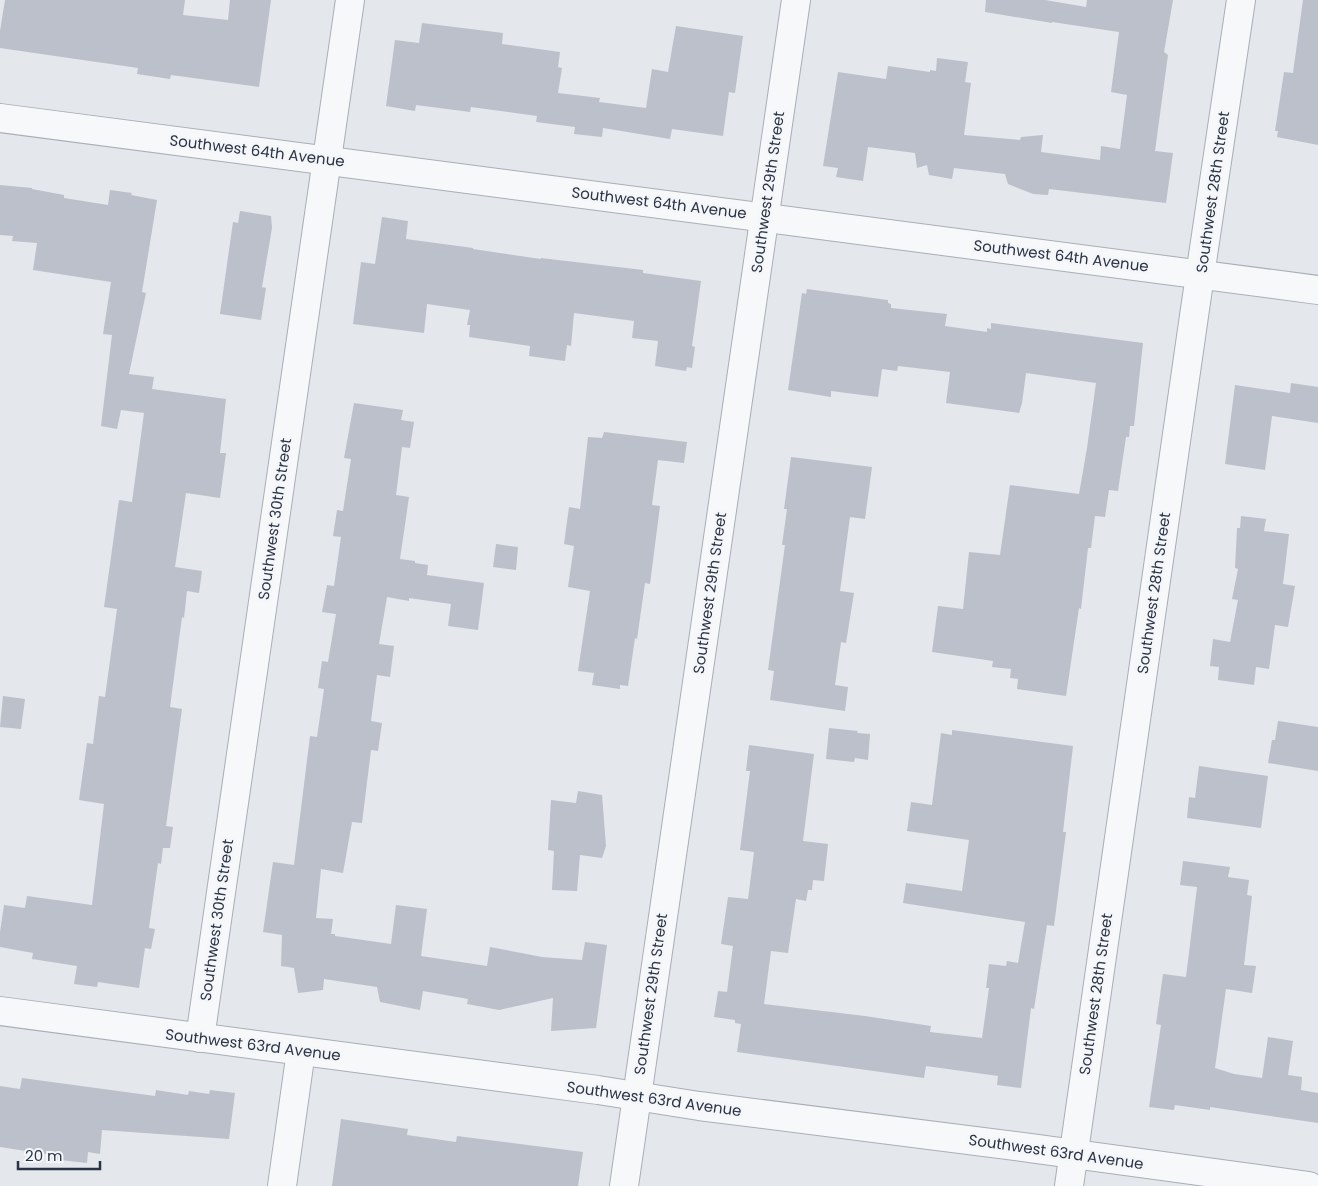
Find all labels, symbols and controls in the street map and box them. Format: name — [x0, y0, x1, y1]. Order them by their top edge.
street label: Southwest 29th Street — [746, 110, 789, 274]
street label: Southwest 28th Street — [1191, 110, 1234, 274]
street label: Southwest 64th Avenue — [168, 129, 346, 172]
street label: Southwest 64th Avenue — [570, 181, 748, 224]
street label: Southwest 64th Avenue — [972, 234, 1150, 277]
street label: Southwest 30th Street — [253, 437, 296, 601]
street label: Southwest 29th Street — [688, 511, 731, 675]
street label: Southwest 28th Street — [1132, 511, 1175, 675]
street label: Southwest 30th Street — [195, 838, 238, 1002]
street label: Southwest 29th Street — [629, 912, 672, 1076]
street label: Southwest 28th Street — [1074, 912, 1117, 1076]
street label: Southwest 63rd Avenue — [164, 1023, 342, 1066]
street label: Southwest 63rd Avenue — [565, 1076, 743, 1121]
street label: Southwest 63rd Avenue — [967, 1129, 1145, 1174]
scale bar — [18, 1138, 100, 1170]
text: 20 m — [25, 1145, 63, 1166]

